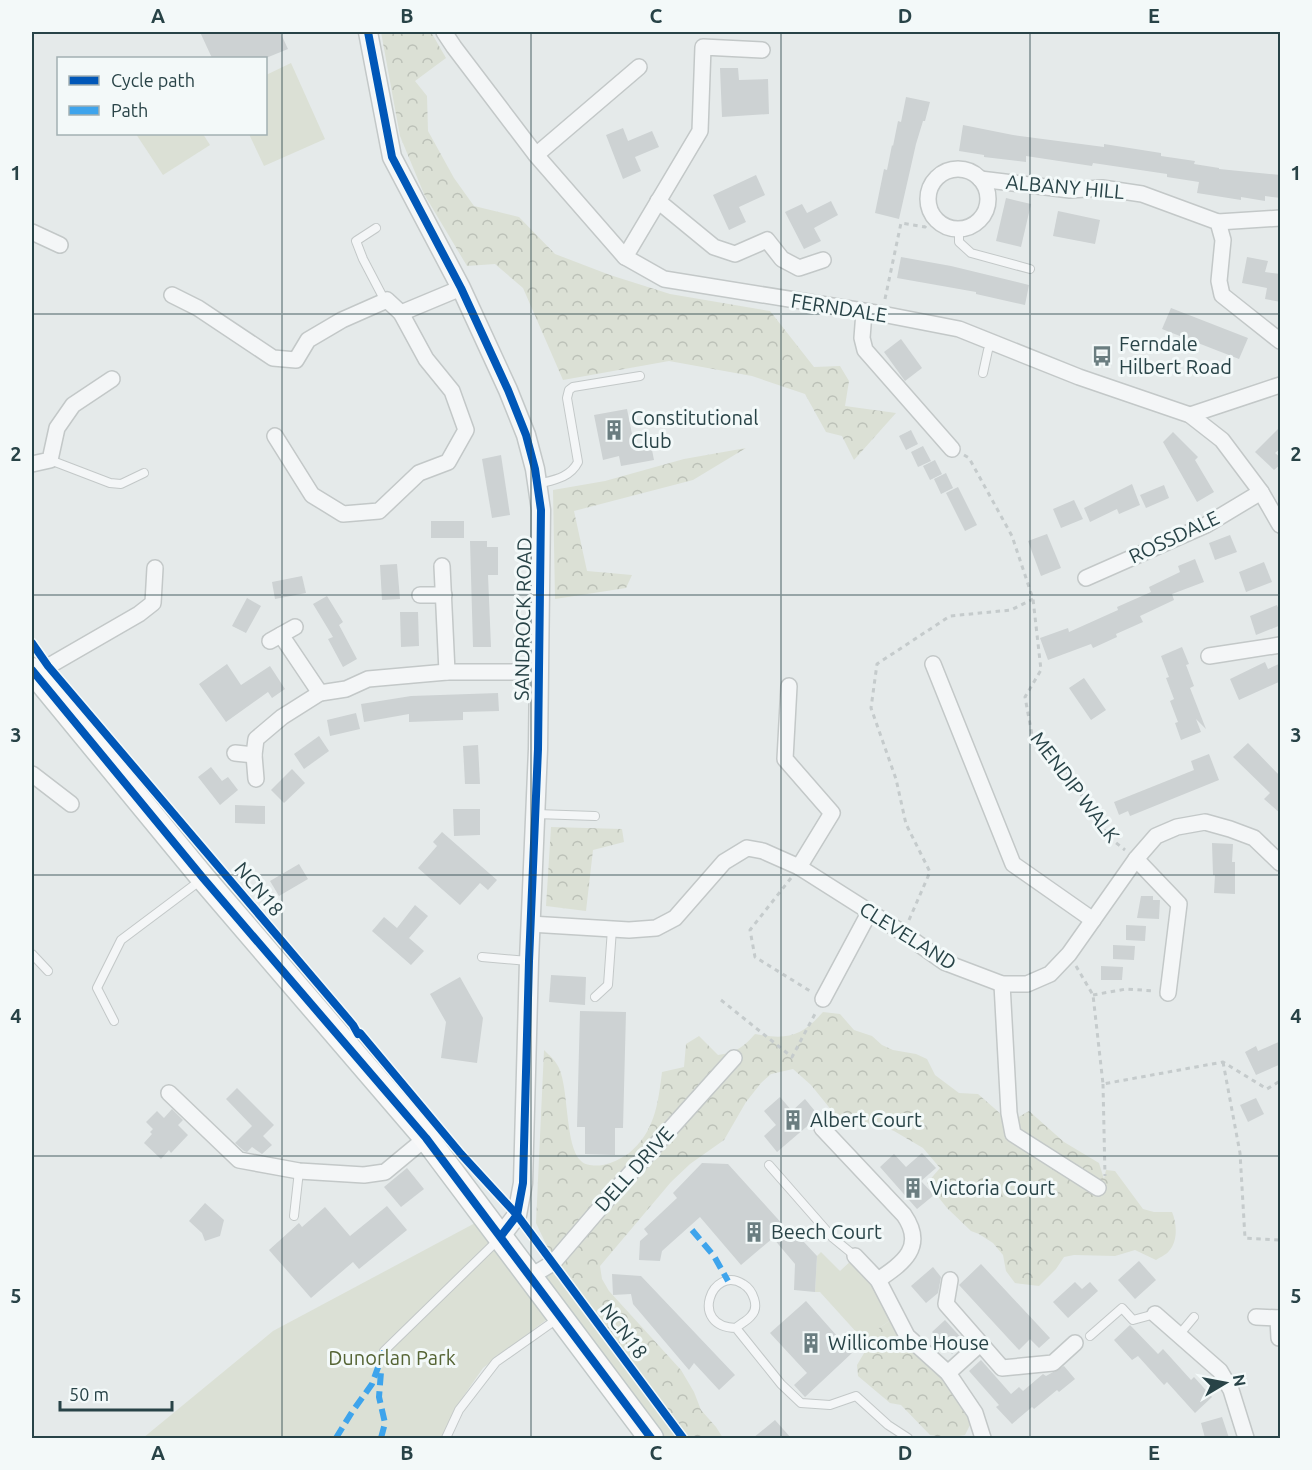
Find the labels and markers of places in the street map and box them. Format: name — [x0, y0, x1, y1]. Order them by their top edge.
place label: Ferndale Hilbert Road — [1119, 332, 1232, 378]
bus stop icon: Ferndale Hilbert Road — [1090, 344, 1114, 368]
place label: Constitutional Club — [631, 406, 758, 452]
building icon: Constitutional Club — [602, 418, 626, 442]
building icon: Albert Court — [781, 1108, 805, 1132]
place label: Albert Court — [810, 1108, 922, 1131]
building icon: Victoria Court — [901, 1176, 925, 1200]
place label: Victoria Court — [930, 1176, 1055, 1199]
building icon: Beech Court — [742, 1220, 766, 1244]
place label: Beech Court — [771, 1220, 882, 1243]
building icon: Willicombe House — [799, 1331, 823, 1355]
place label: Willicombe House — [828, 1331, 989, 1354]

